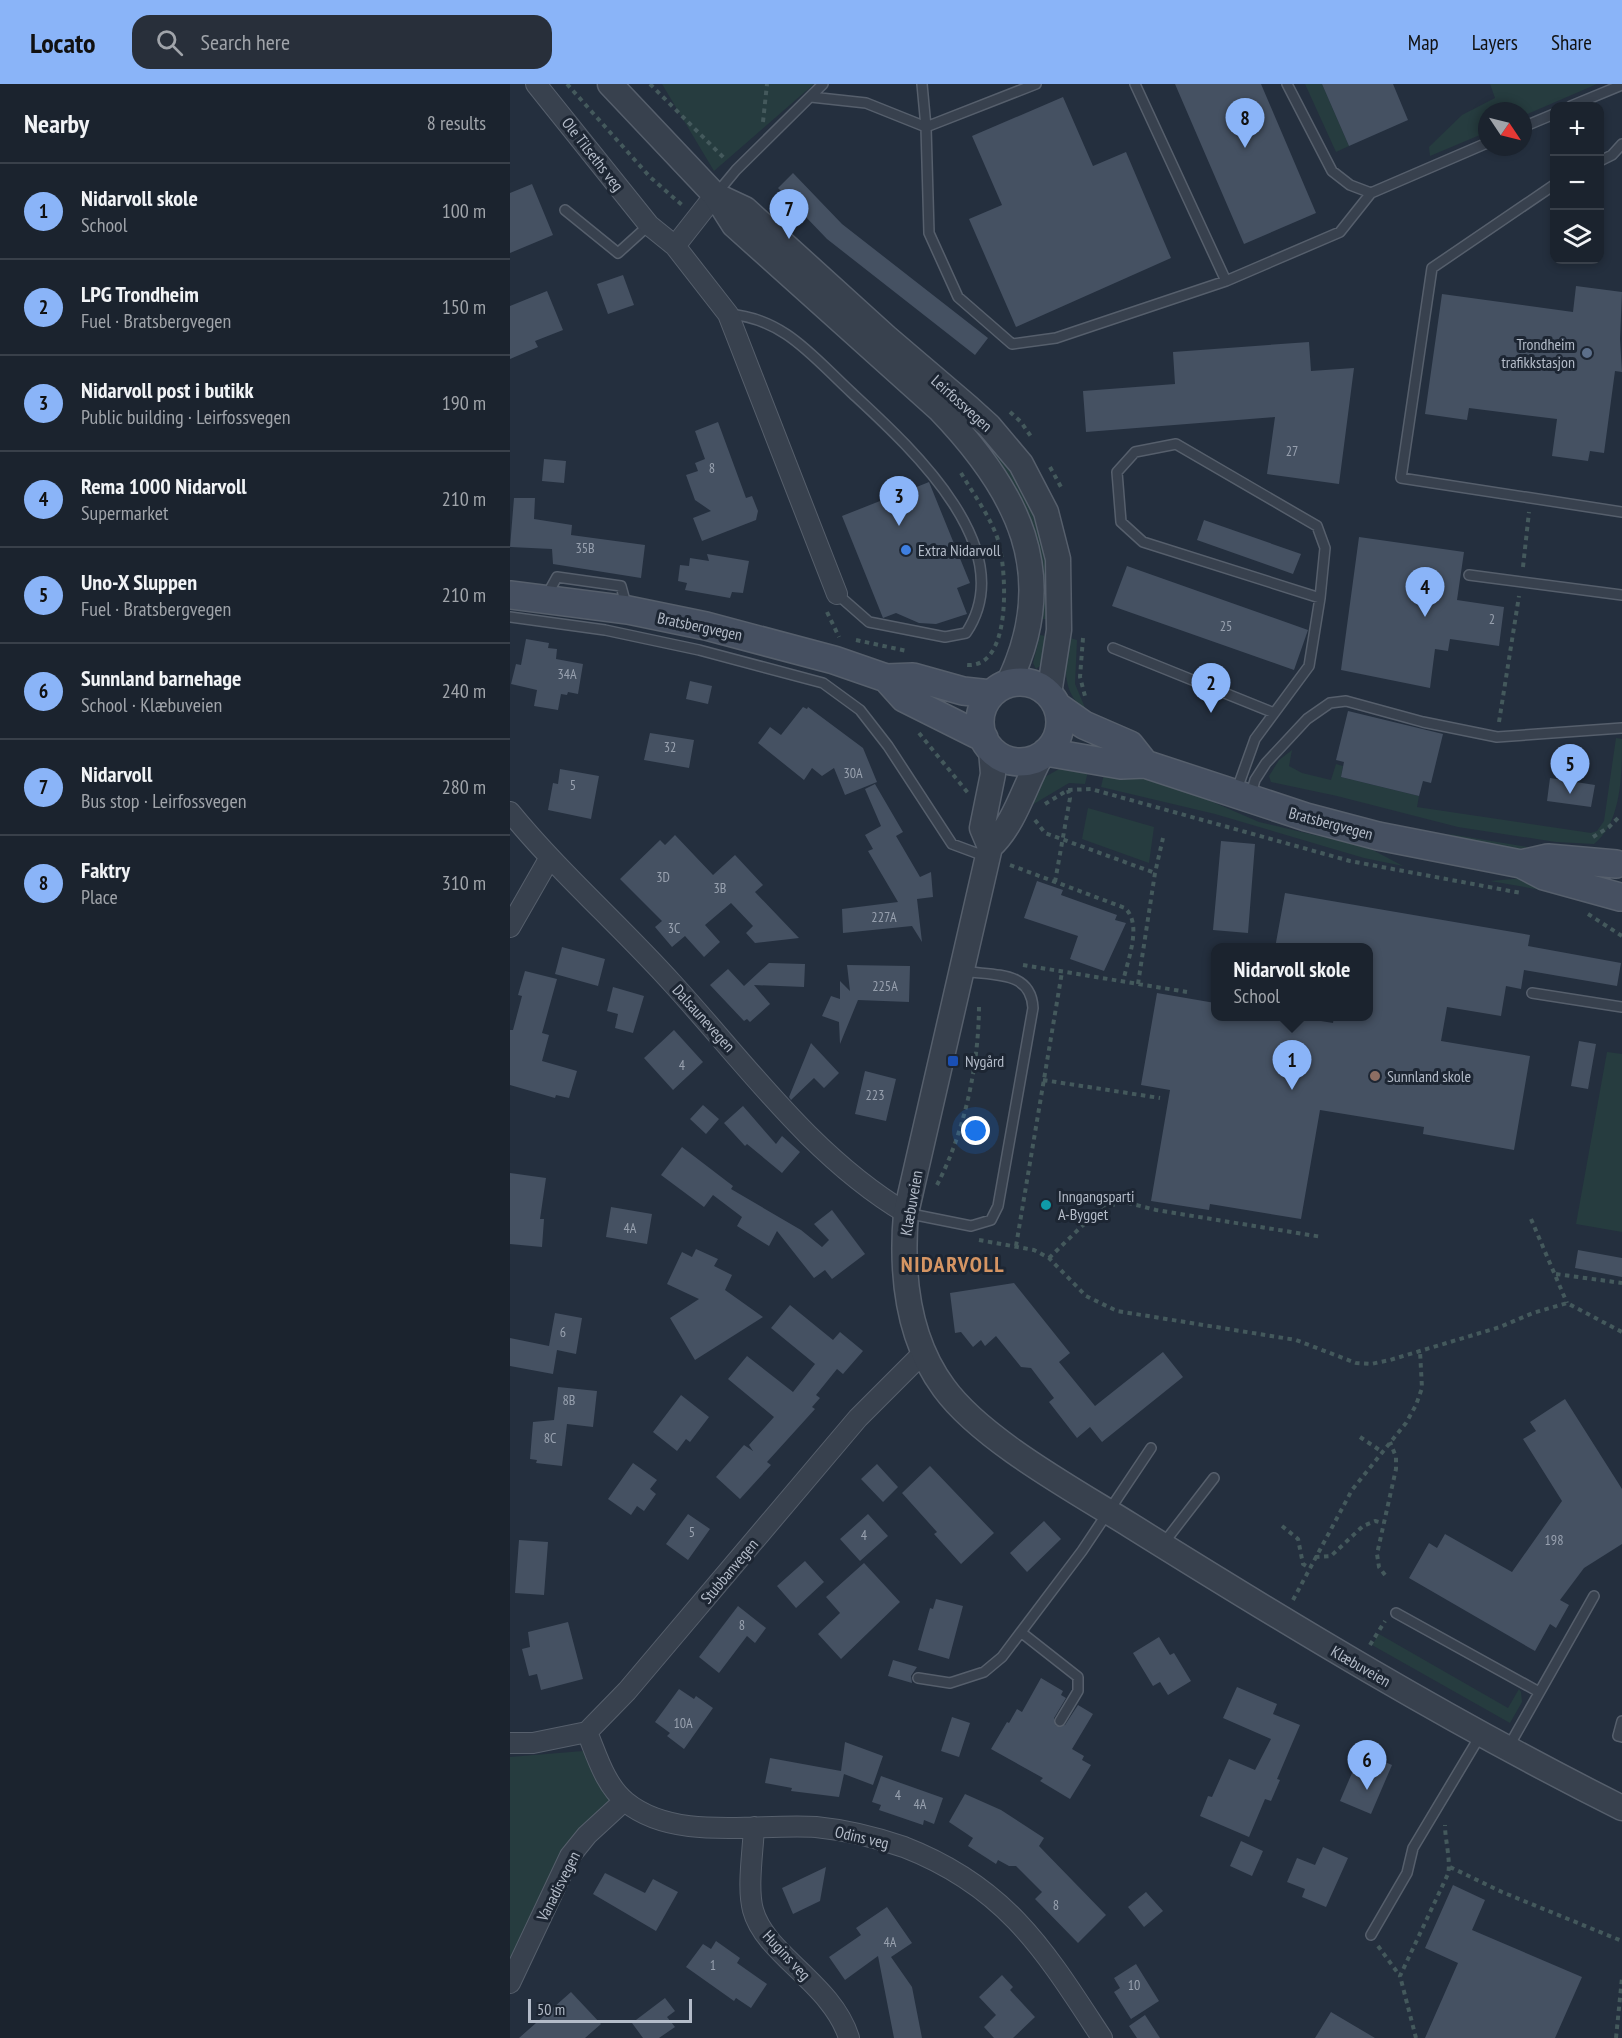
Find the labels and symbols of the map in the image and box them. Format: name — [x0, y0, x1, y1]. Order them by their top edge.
pin: 8 — [1226, 98, 1264, 148]
north arrow — [1478, 102, 1532, 156]
street label: Ole Tilseths veg — [558, 113, 628, 195]
pin: 7 — [770, 190, 808, 239]
place label: Trondheim trafikkstasjon — [1501, 334, 1575, 372]
marker: Trondheim trafikkstasjon — [1580, 346, 1594, 360]
street label: Leirfossvegen — [927, 370, 997, 436]
house number: 27 — [1286, 442, 1298, 460]
house number: 8 — [709, 459, 715, 477]
pin: 3 — [880, 476, 918, 526]
house number: 35B — [575, 539, 595, 557]
place label: Extra Nidarvoll — [918, 540, 1001, 560]
marker: Extra Nidarvoll — [899, 543, 913, 557]
pin: 4 — [1406, 568, 1444, 617]
street label: Bratsbergvegen — [656, 607, 744, 645]
house number: 2 — [1489, 610, 1495, 628]
house number: 25 — [1220, 617, 1232, 635]
pin: 2 — [1192, 664, 1230, 713]
house number: 34A — [557, 665, 577, 683]
house number: 32 — [664, 738, 676, 756]
pin: 5 — [1550, 744, 1590, 794]
house number: 30A — [843, 764, 863, 782]
house number: 5 — [570, 776, 576, 794]
street label: Bratsbergvegen — [1287, 802, 1375, 844]
house number: 3D — [656, 868, 670, 886]
house number: 3B — [714, 879, 726, 897]
house number: 227A — [871, 908, 897, 926]
house number: 3C — [668, 919, 681, 937]
house number: 225A — [872, 977, 898, 995]
street label: Dalsaunevegen — [669, 980, 739, 1056]
pin: 1 — [1272, 1040, 1312, 1090]
place label: Nygård — [965, 1051, 1004, 1071]
marker: Nygård — [946, 1054, 960, 1068]
house number: 4 — [679, 1056, 686, 1074]
place label: Sunnland skole — [1387, 1066, 1471, 1086]
marker: Sunnland skole — [1368, 1069, 1382, 1083]
house number: 223 — [866, 1086, 884, 1104]
your location — [961, 1116, 990, 1145]
street label: Klæbuveien — [895, 1169, 927, 1237]
place label: Inngangsparti A-Bygget — [1058, 1186, 1134, 1224]
marker: Inngangsparti A-Bygget — [1039, 1198, 1053, 1212]
house number: 4A — [624, 1219, 637, 1237]
district label: NIDARVOLL — [901, 1250, 1005, 1278]
house number: 6 — [560, 1323, 566, 1341]
house number: 8B — [563, 1391, 575, 1409]
house number: 8C — [544, 1429, 557, 1447]
house number: 5 — [689, 1523, 695, 1541]
house number: 4 — [861, 1526, 868, 1544]
house number: 198 — [1545, 1531, 1563, 1549]
street label: Stubbanvegen — [696, 1534, 762, 1608]
house number: 8 — [739, 1616, 745, 1634]
street label: Klæbuveien — [1328, 1641, 1394, 1691]
house number: 10A — [673, 1714, 693, 1732]
pin: 6 — [1348, 1740, 1386, 1790]
house number: 4 — [895, 1786, 902, 1804]
house number: 4A — [914, 1795, 927, 1813]
street label: Odins veg — [833, 1821, 891, 1853]
street label: Vanadisvegen — [531, 1848, 584, 1925]
house number: 8 — [1053, 1896, 1059, 1914]
street label: Hugins veg — [759, 1926, 815, 1984]
house number: 4A — [884, 1933, 897, 1951]
house number: 1 — [710, 1956, 716, 1974]
house number: 10 — [1128, 1976, 1140, 1994]
scale bar — [528, 1996, 692, 2024]

